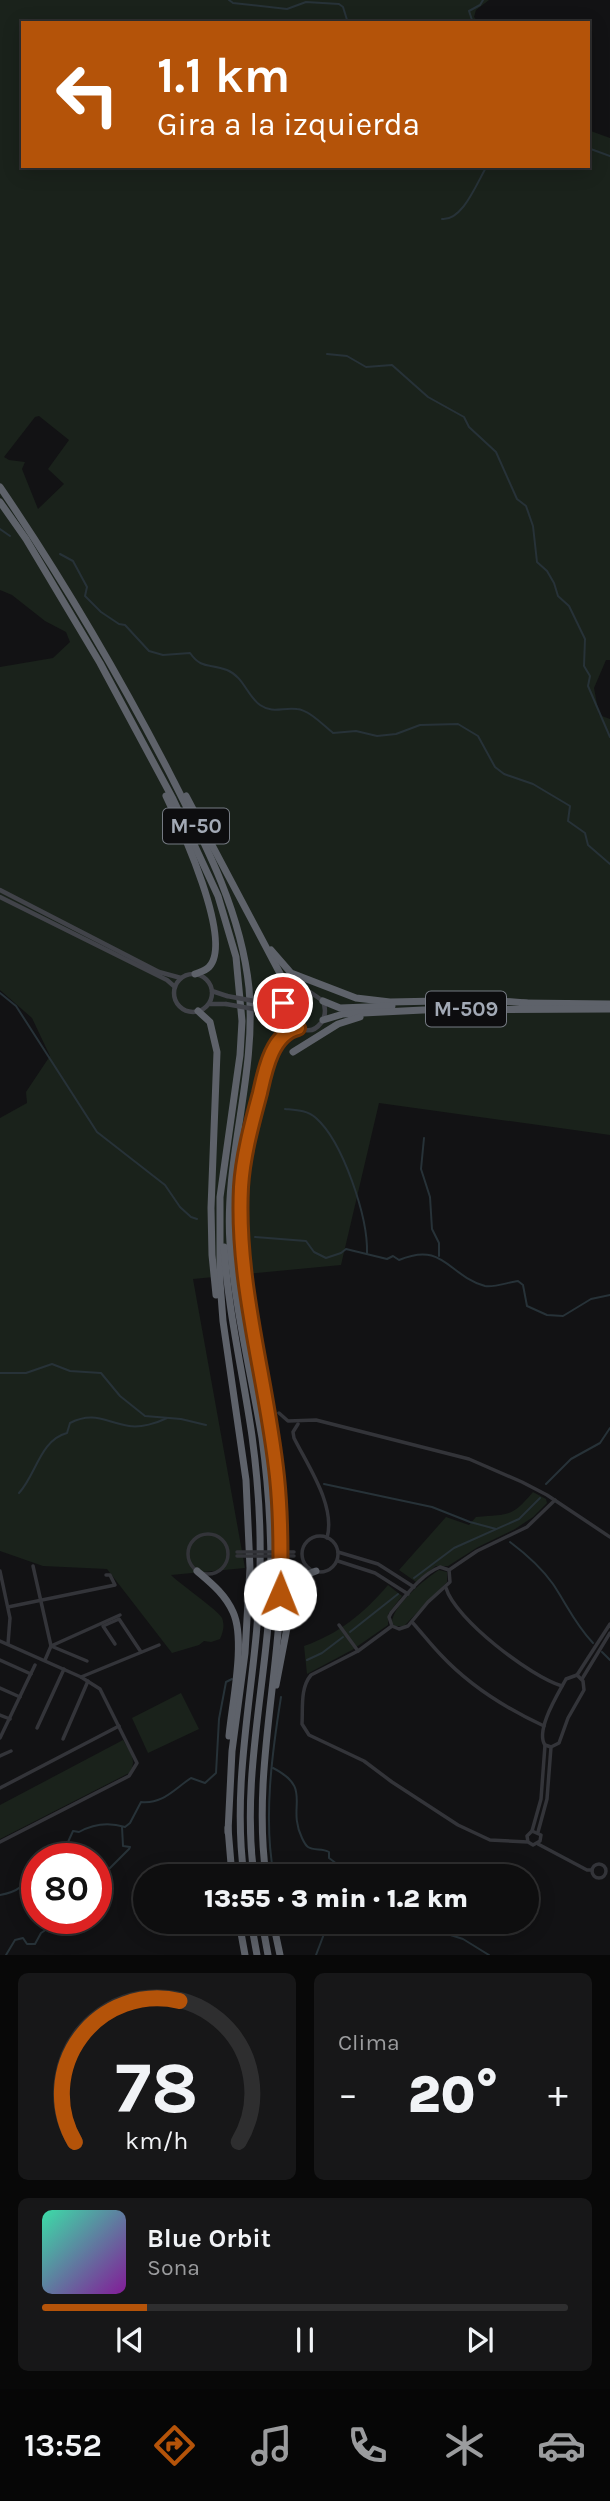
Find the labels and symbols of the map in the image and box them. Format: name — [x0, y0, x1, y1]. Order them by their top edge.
road number: M-50 — [163, 808, 229, 844]
pin — [253, 973, 313, 1033]
road number: M-509 — [426, 992, 506, 1026]
position arrow — [243, 1557, 317, 1631]
speed limit sign: 80 — [21, 1843, 112, 1934]

